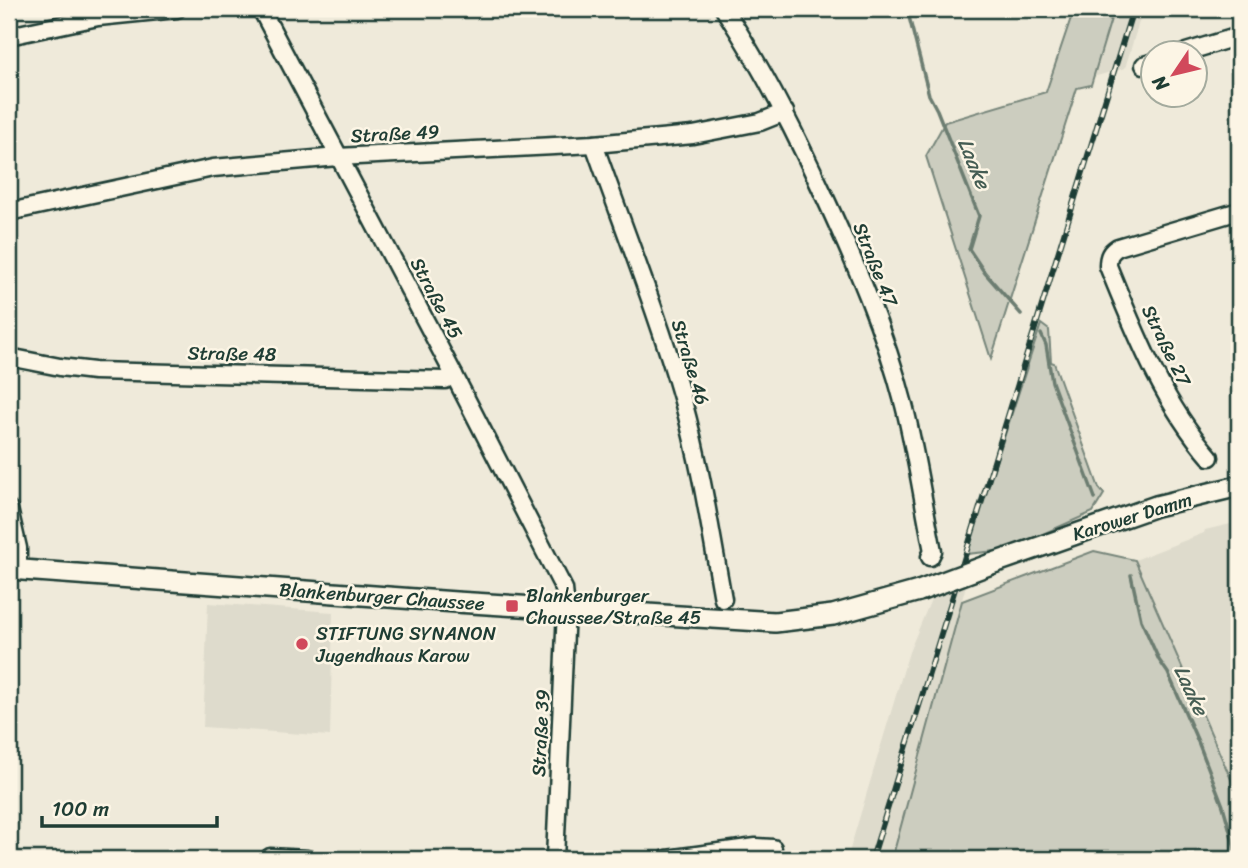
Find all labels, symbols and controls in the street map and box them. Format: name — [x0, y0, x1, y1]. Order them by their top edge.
north arrow — [1140, 38, 1210, 108]
text: N — [1143, 68, 1178, 99]
street label: Straße 49 — [350, 115, 440, 152]
water label: Laake — [946, 132, 1002, 196]
street label: Straße 47 — [844, 217, 908, 312]
street label: Straße 45 — [401, 251, 472, 346]
street label: Straße 27 — [1133, 299, 1201, 393]
street label: Straße 46 — [662, 315, 719, 409]
street label: Straße 48 — [187, 336, 277, 371]
street label: Karower Damm — [1068, 483, 1196, 550]
street label: Blankenburger Chaussee — [278, 573, 486, 620]
place label: Blankenburger Chaussee/Straße 45 — [526, 579, 702, 634]
marker: Blankenburger Chaussee/Straße 45 — [504, 598, 520, 614]
place label: STIFTUNG SYNANON Jugendhaus Karow — [315, 617, 497, 672]
marker: STIFTUNG SYNANON Jugendhaus Karow — [294, 636, 310, 652]
water label: Laake — [1163, 658, 1220, 723]
street label: Straße 39 — [522, 688, 559, 778]
scale bar — [42, 784, 217, 828]
text: 100 m — [52, 790, 109, 828]

